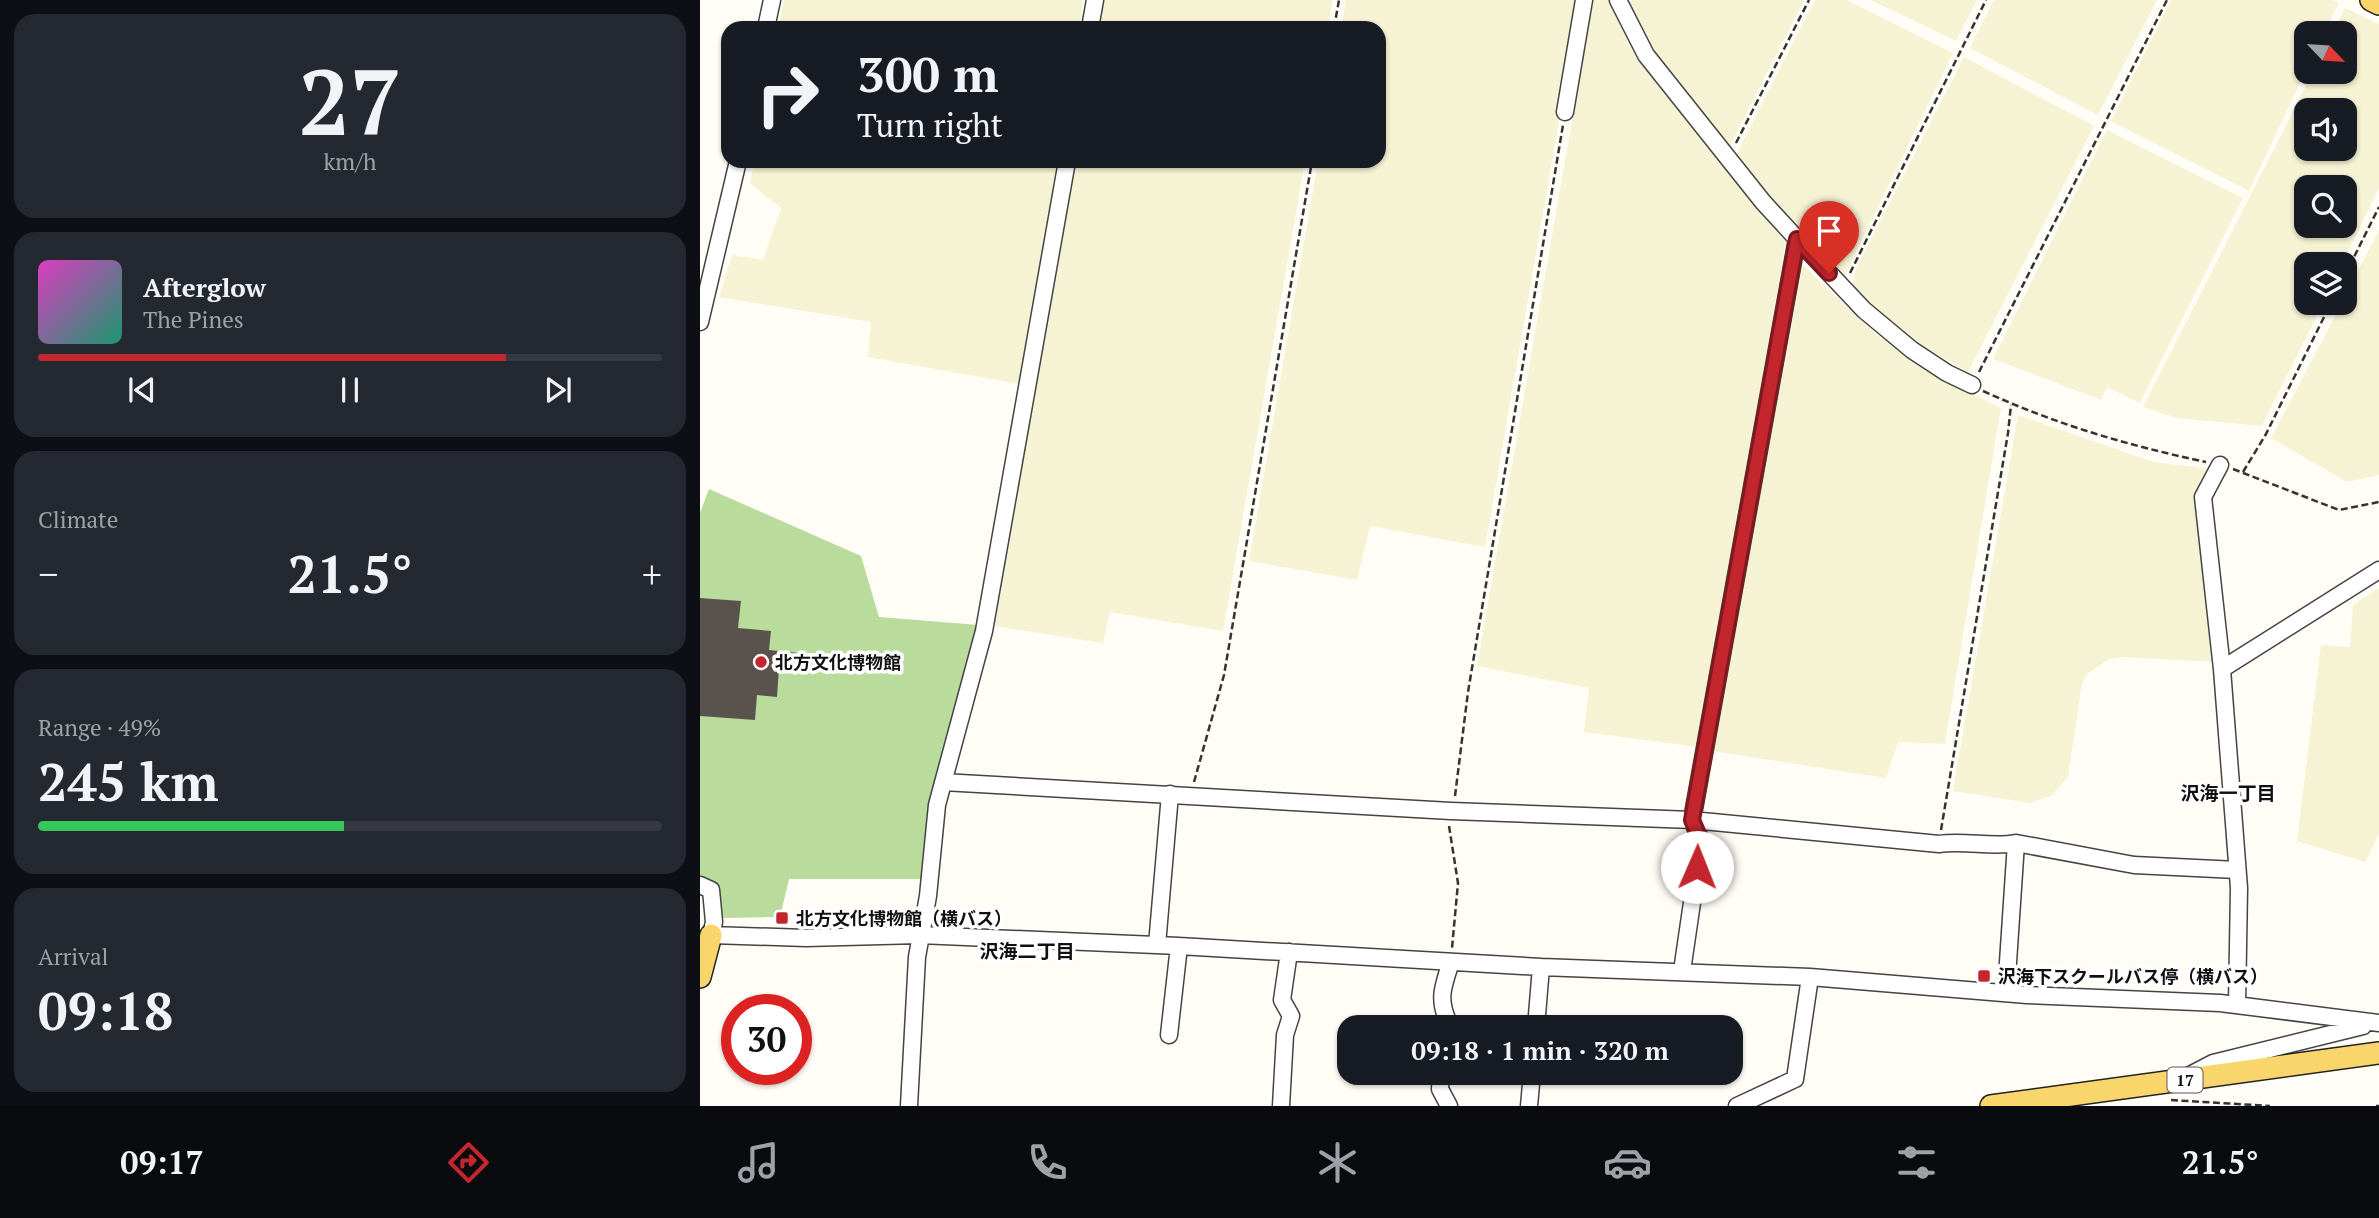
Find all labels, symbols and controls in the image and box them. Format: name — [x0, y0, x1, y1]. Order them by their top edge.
north arrow — [2294, 21, 2357, 84]
map controls — [2294, 21, 2357, 315]
text: 27 — [299, 40, 401, 161]
text: 300 m — [857, 41, 999, 106]
icon: right — [742, 49, 833, 140]
button: sound — [2294, 98, 2357, 161]
text: Turn right — [857, 104, 1003, 146]
text: km/h — [323, 146, 377, 177]
button: search — [2294, 175, 2357, 238]
pin — [1799, 201, 1859, 273]
icon: arrive — [1810, 212, 1848, 250]
button: layers — [2294, 252, 2357, 315]
text: Afterglow — [143, 270, 266, 304]
text: The Pines — [143, 304, 244, 335]
icon: previous — [123, 371, 161, 409]
icon: pause — [331, 371, 369, 409]
icon: next — [539, 371, 577, 409]
text: Climate — [38, 504, 118, 535]
text: 21.5° — [287, 539, 413, 608]
text: − — [38, 549, 58, 599]
text: + — [642, 549, 662, 599]
place label: 北方文化博物館 — [775, 650, 901, 674]
marker: 北方文化博物館 — [753, 654, 769, 670]
text: Range · 49% — [38, 712, 161, 743]
text: 245 km — [38, 747, 219, 816]
district label: 沢海一丁目 — [2180, 780, 2276, 805]
position arrow — [1660, 830, 1734, 904]
place label: 北方文化博物館（横バス） — [796, 906, 1012, 930]
marker: 北方文化博物館（横バス） — [774, 910, 790, 926]
district label: 沢海二丁目 — [979, 938, 1075, 963]
text: Arrival — [38, 941, 109, 972]
place label: 沢海下スクールバス停（横バス） — [1998, 964, 2268, 988]
marker: 沢海下スクールバス停（横バス） — [1976, 968, 1992, 984]
text: 09:18 — [38, 976, 173, 1045]
speed limit sign: 30 — [721, 994, 812, 1085]
text: 09:18 · 1 min · 320 m — [1411, 1033, 1669, 1067]
road number: 17 — [2168, 1068, 2202, 1092]
icon: directions — [444, 1138, 493, 1187]
icon: music — [734, 1138, 783, 1187]
icon: phone — [1023, 1138, 1072, 1187]
icon: climate — [1313, 1138, 1362, 1187]
icon: car — [1603, 1138, 1652, 1187]
icon: filters — [1892, 1138, 1941, 1187]
text: 09:17 — [120, 1141, 204, 1183]
text: 21.5° — [2182, 1141, 2259, 1183]

